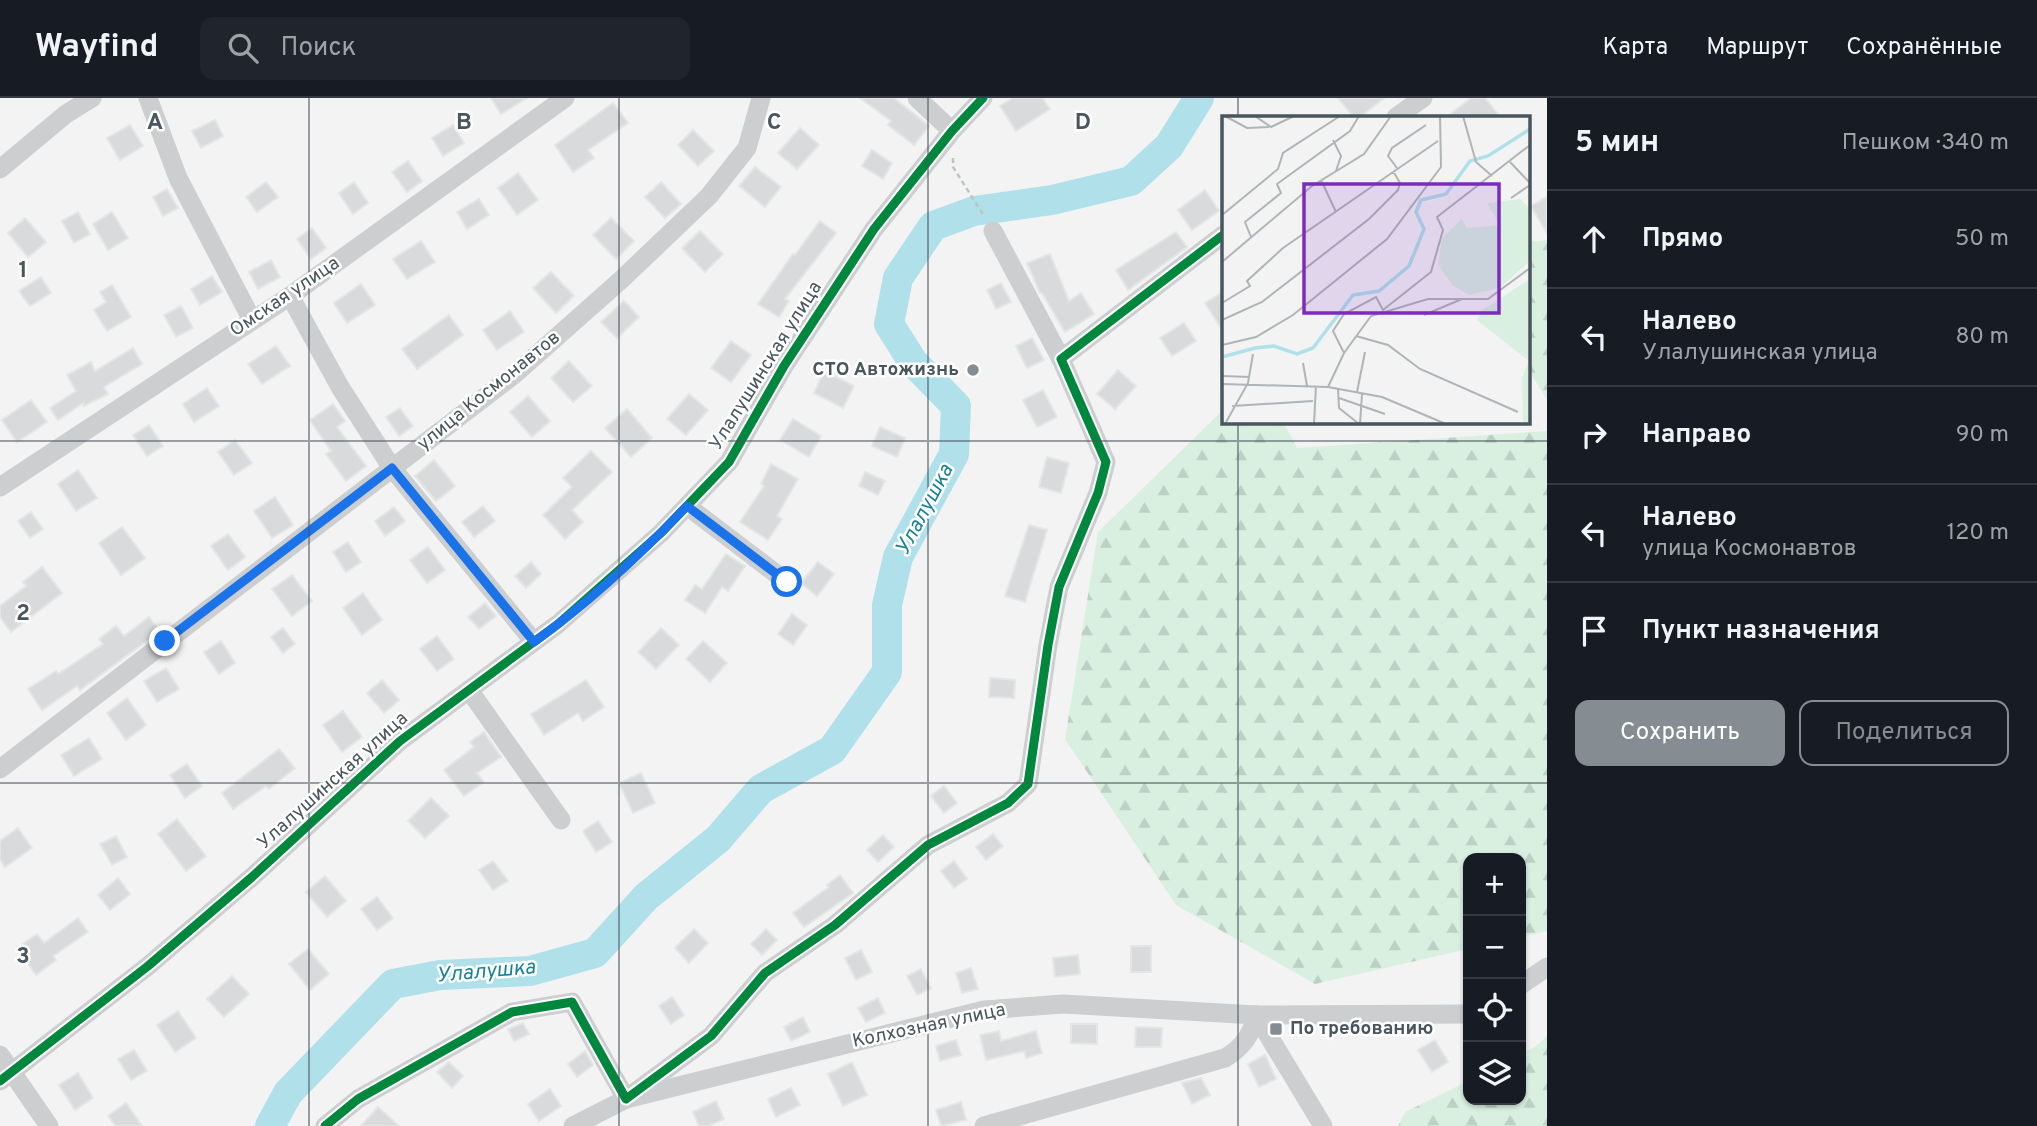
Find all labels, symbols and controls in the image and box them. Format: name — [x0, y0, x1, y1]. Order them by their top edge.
search box — [200, 17, 690, 80]
text: Wayfind — [35, 27, 158, 69]
icon: search — [224, 29, 262, 67]
text: Поиск — [280, 32, 356, 65]
text: Карта — [1602, 33, 1668, 63]
text: Маршрут — [1706, 33, 1808, 63]
text: Сохранённые — [1846, 33, 2002, 63]
text: A — [147, 109, 163, 138]
text: B — [456, 109, 472, 138]
text: C — [767, 109, 781, 138]
text: D — [1075, 109, 1091, 138]
inset map — [1222, 116, 1530, 424]
text: 5 мин — [1575, 125, 1659, 162]
text: Пешком · 340 m — [1842, 129, 2009, 158]
icon: ahead — [1575, 220, 1613, 258]
text: Прямо — [1642, 223, 1723, 256]
text: 50 m — [1955, 225, 2009, 254]
street label: Омская улица — [226, 251, 344, 343]
text: 1 — [18, 257, 28, 286]
street label: Улалушинская улица — [704, 277, 828, 455]
text: Налево — [1642, 306, 1737, 339]
icon: left — [1575, 318, 1613, 356]
text: 80 m — [1956, 323, 2009, 352]
street label: улица Космонавтов — [413, 326, 565, 456]
text: Улалушинская улица — [1642, 339, 1878, 368]
place label: СТО Автожизнь — [812, 358, 959, 382]
marker: СТО Автожизнь — [965, 362, 981, 378]
icon: right — [1575, 416, 1613, 454]
text: Направо — [1642, 419, 1751, 452]
text: 90 m — [1956, 421, 2009, 450]
water label: Улалушка — [890, 460, 960, 560]
text: Налево — [1642, 502, 1737, 535]
icon: left — [1575, 514, 1613, 552]
text: 120 m — [1947, 519, 2009, 548]
text: улица Космонавтов — [1642, 535, 1857, 564]
route start — [771, 566, 802, 597]
text: 2 — [16, 600, 30, 629]
icon: arrive — [1575, 612, 1613, 650]
text: Пункт назначения — [1642, 615, 1880, 648]
route end — [149, 625, 180, 656]
button: Сохранить — [1575, 700, 1785, 766]
button: Поделиться — [1799, 700, 2009, 766]
street label: Улалушинская улица — [253, 707, 413, 855]
map controls — [1463, 853, 1526, 1105]
button: + — [1463, 853, 1526, 916]
button: − — [1463, 916, 1526, 979]
text: 3 — [16, 943, 30, 972]
water label: Улалушка — [435, 954, 537, 990]
button: locate — [1463, 979, 1526, 1042]
street label: Колхозная улица — [850, 998, 1008, 1054]
place label: По требованию — [1290, 1017, 1433, 1041]
marker: По требованию — [1268, 1021, 1284, 1037]
button: layers — [1463, 1042, 1526, 1105]

